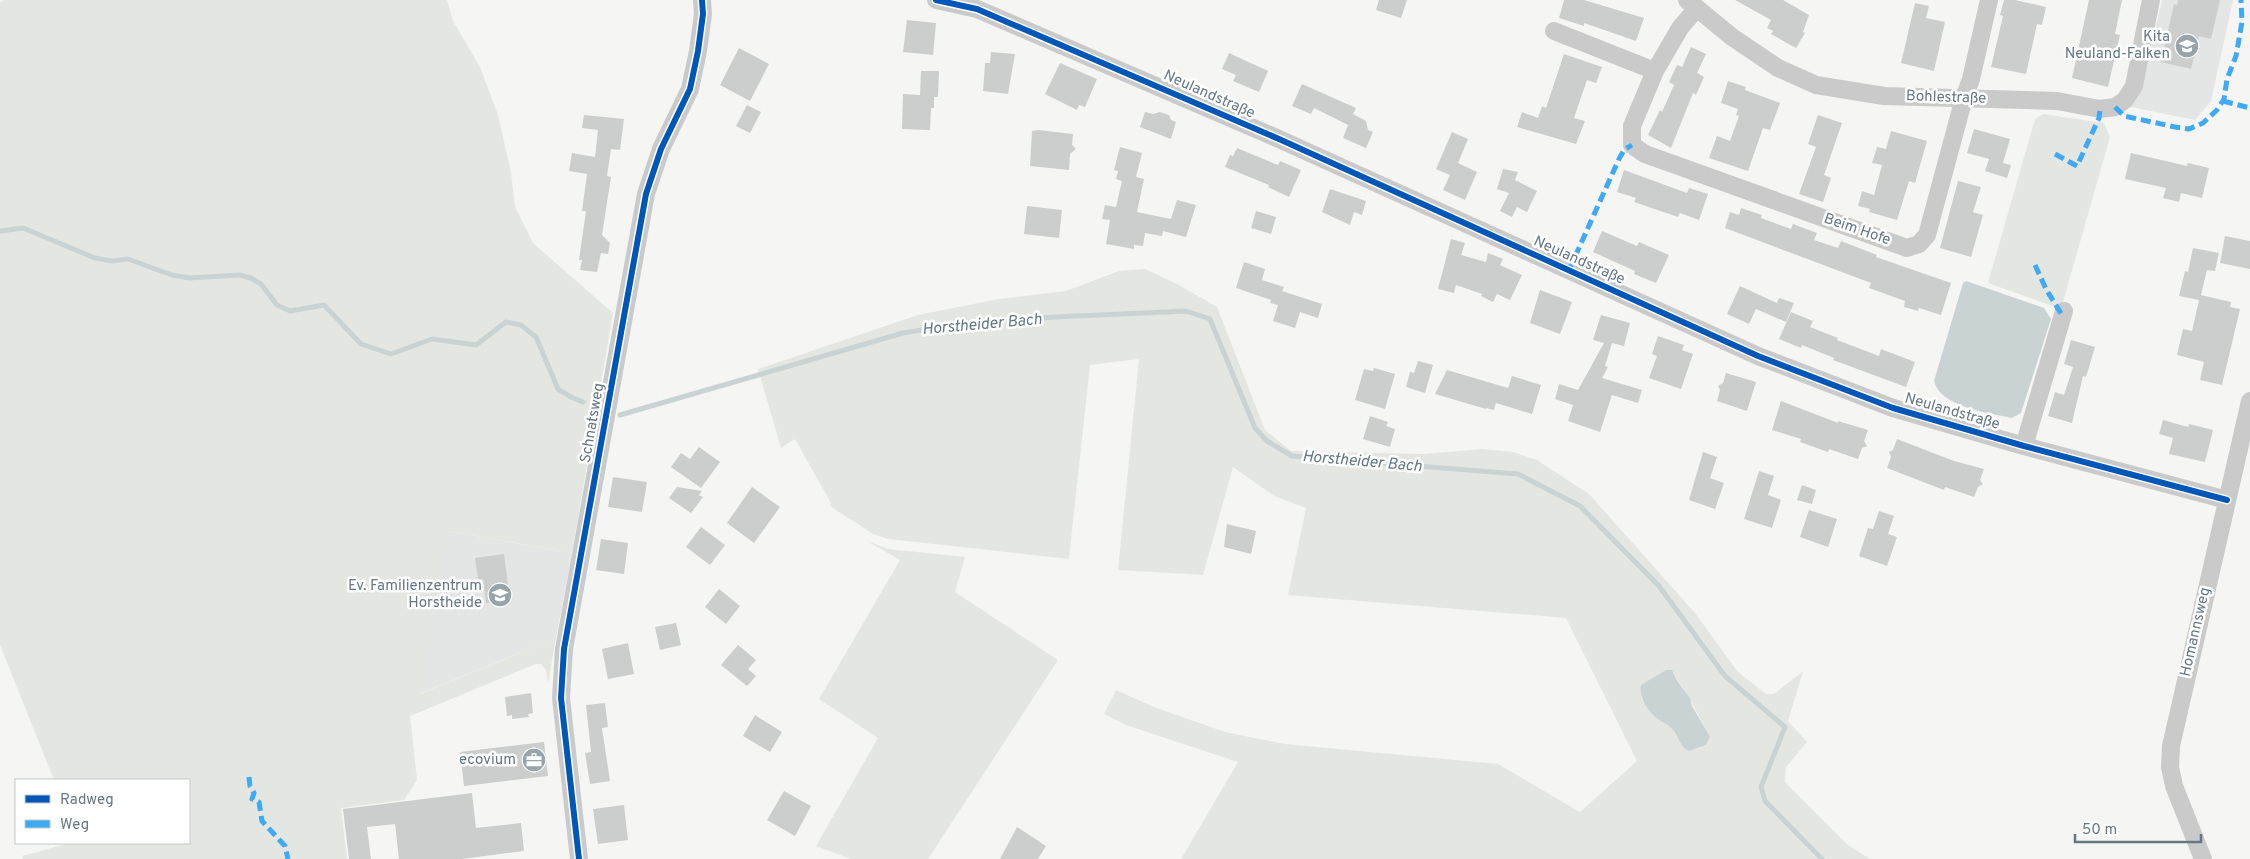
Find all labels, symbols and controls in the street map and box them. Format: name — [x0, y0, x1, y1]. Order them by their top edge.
place label: Kita Neuland-Falken — [2065, 28, 2170, 64]
school or university icon: Kita Neuland-Falken — [2174, 33, 2200, 59]
street label: Neulandstraße — [1160, 66, 1258, 124]
street label: Bohlestraße — [1906, 87, 1986, 109]
street label: Beim Hofe — [1821, 210, 1893, 250]
street label: Neulandstraße — [1530, 232, 1628, 290]
water label: Horstheider Bach — [921, 310, 1043, 340]
street label: Schnatsweg — [577, 382, 609, 464]
street label: Neulandstraße — [1902, 389, 2002, 435]
water label: Horstheider Bach — [1301, 447, 1423, 477]
place label: Ev. Familienzentrum Horstheide — [348, 577, 482, 613]
school or university icon: Ev. Familienzentrum Horstheide — [487, 582, 513, 608]
street label: Homannsweg — [2177, 586, 2215, 678]
office icon: ecovium — [521, 747, 547, 773]
place label: ecovium — [459, 751, 516, 770]
legend — [15, 779, 190, 844]
text: Radweg — [60, 791, 114, 810]
scale bar — [2075, 812, 2201, 844]
text: Weg — [60, 816, 89, 835]
text: 50 m — [2082, 821, 2117, 840]

